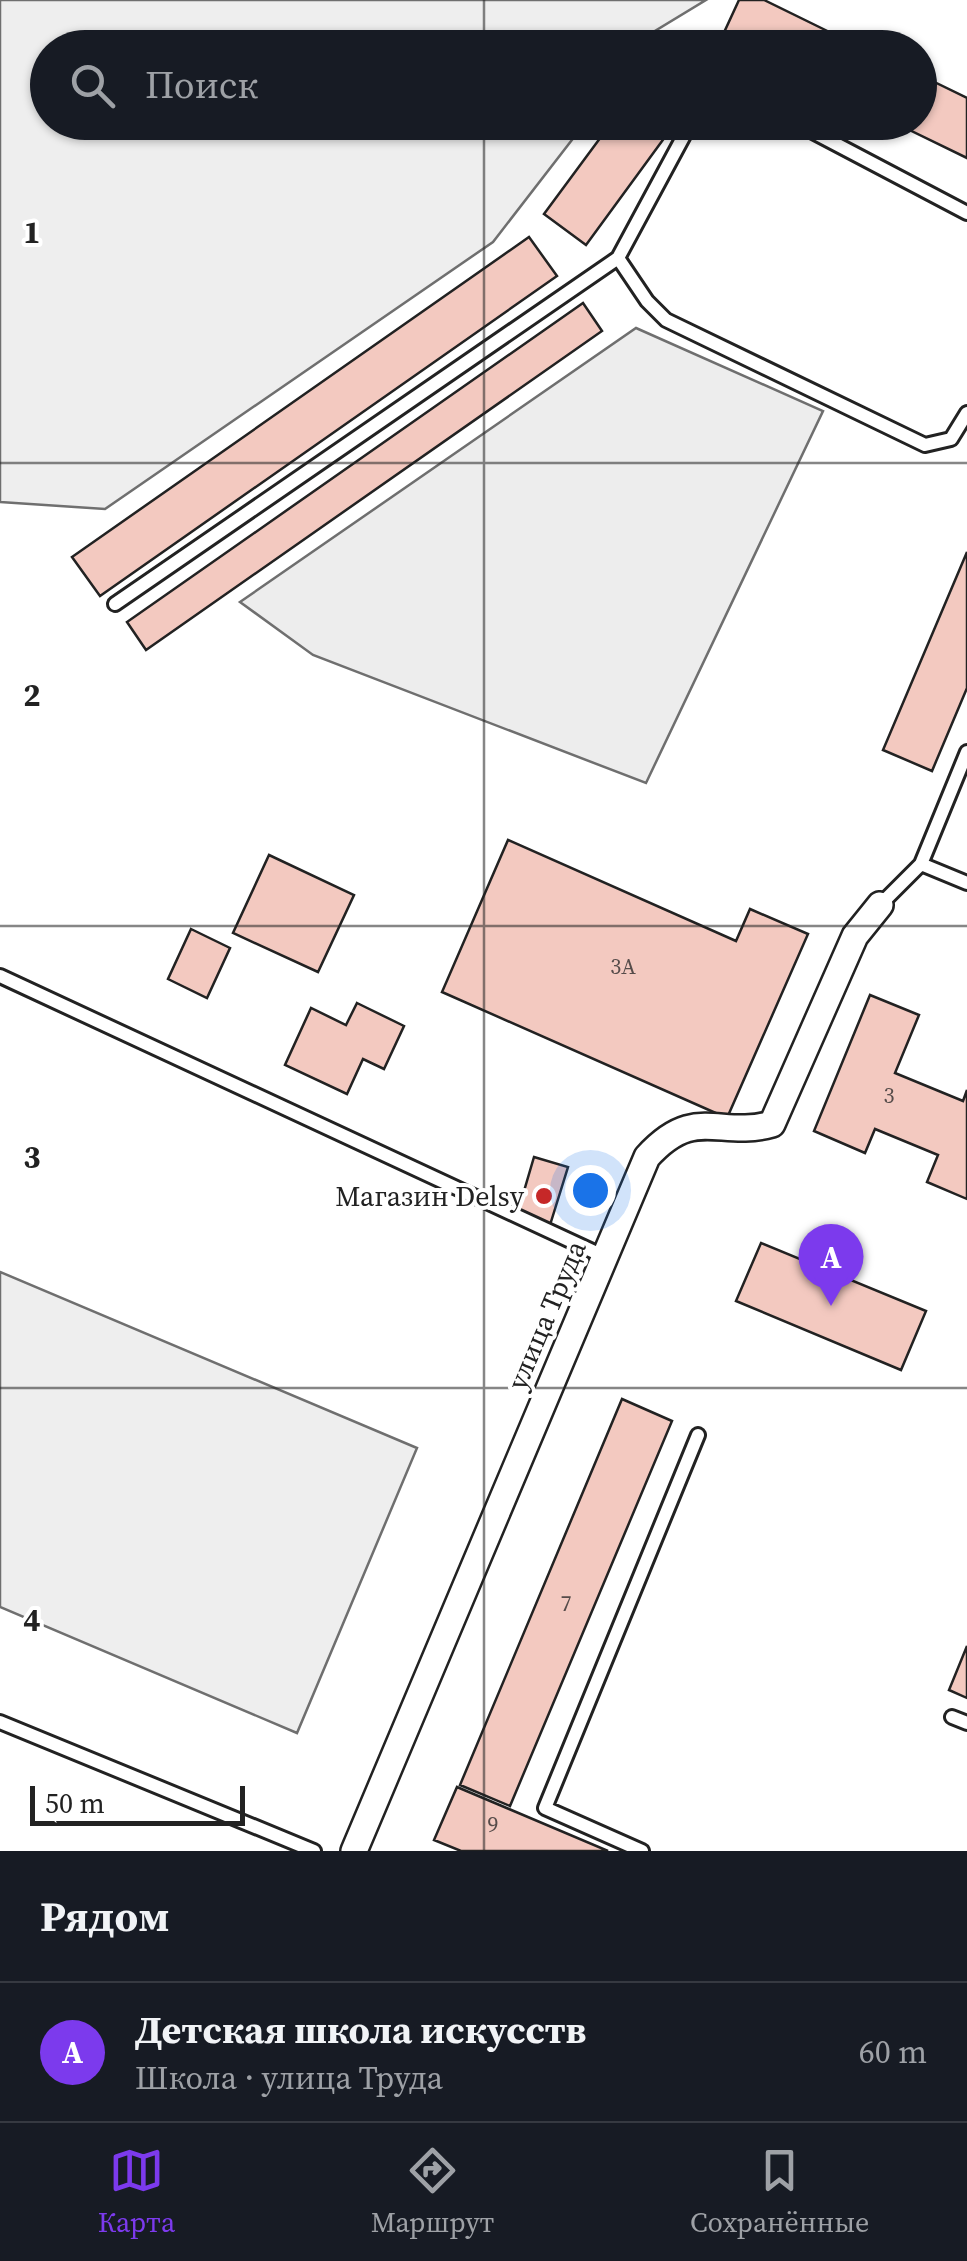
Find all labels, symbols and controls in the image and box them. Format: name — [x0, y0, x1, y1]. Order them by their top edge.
search box — [30, 30, 937, 140]
icon: search — [65, 58, 120, 113]
text: Поиск — [145, 59, 258, 111]
text: 1 — [23, 210, 41, 254]
text: 2 — [23, 673, 41, 717]
house number: 3А — [610, 951, 636, 981]
house number: 3 — [883, 1080, 895, 1110]
text: 3 — [23, 1135, 41, 1179]
your location — [565, 1165, 616, 1216]
place label: Магазин Delsy — [335, 1177, 525, 1215]
marker: Магазин Delsy — [533, 1185, 555, 1207]
pin: A — [798, 1224, 864, 1306]
street label: улица Труда — [497, 1234, 595, 1396]
house number: 7 — [560, 1588, 572, 1618]
text: 4 — [23, 1598, 41, 1642]
scale bar — [30, 1781, 245, 1826]
text: 50 m — [45, 1784, 105, 1822]
house number: 9 — [487, 1809, 499, 1839]
text: Рядом — [40, 1887, 169, 1945]
text: Детская школа искусств — [135, 2004, 586, 2056]
text: A — [62, 2030, 83, 2074]
text: 60 m — [859, 2030, 927, 2074]
text: Школа · улица Труда — [135, 2056, 443, 2100]
tab: Карта — [98, 2143, 175, 2241]
tab: Маршрут — [371, 2143, 494, 2241]
tab: Сохранённые — [690, 2143, 869, 2241]

